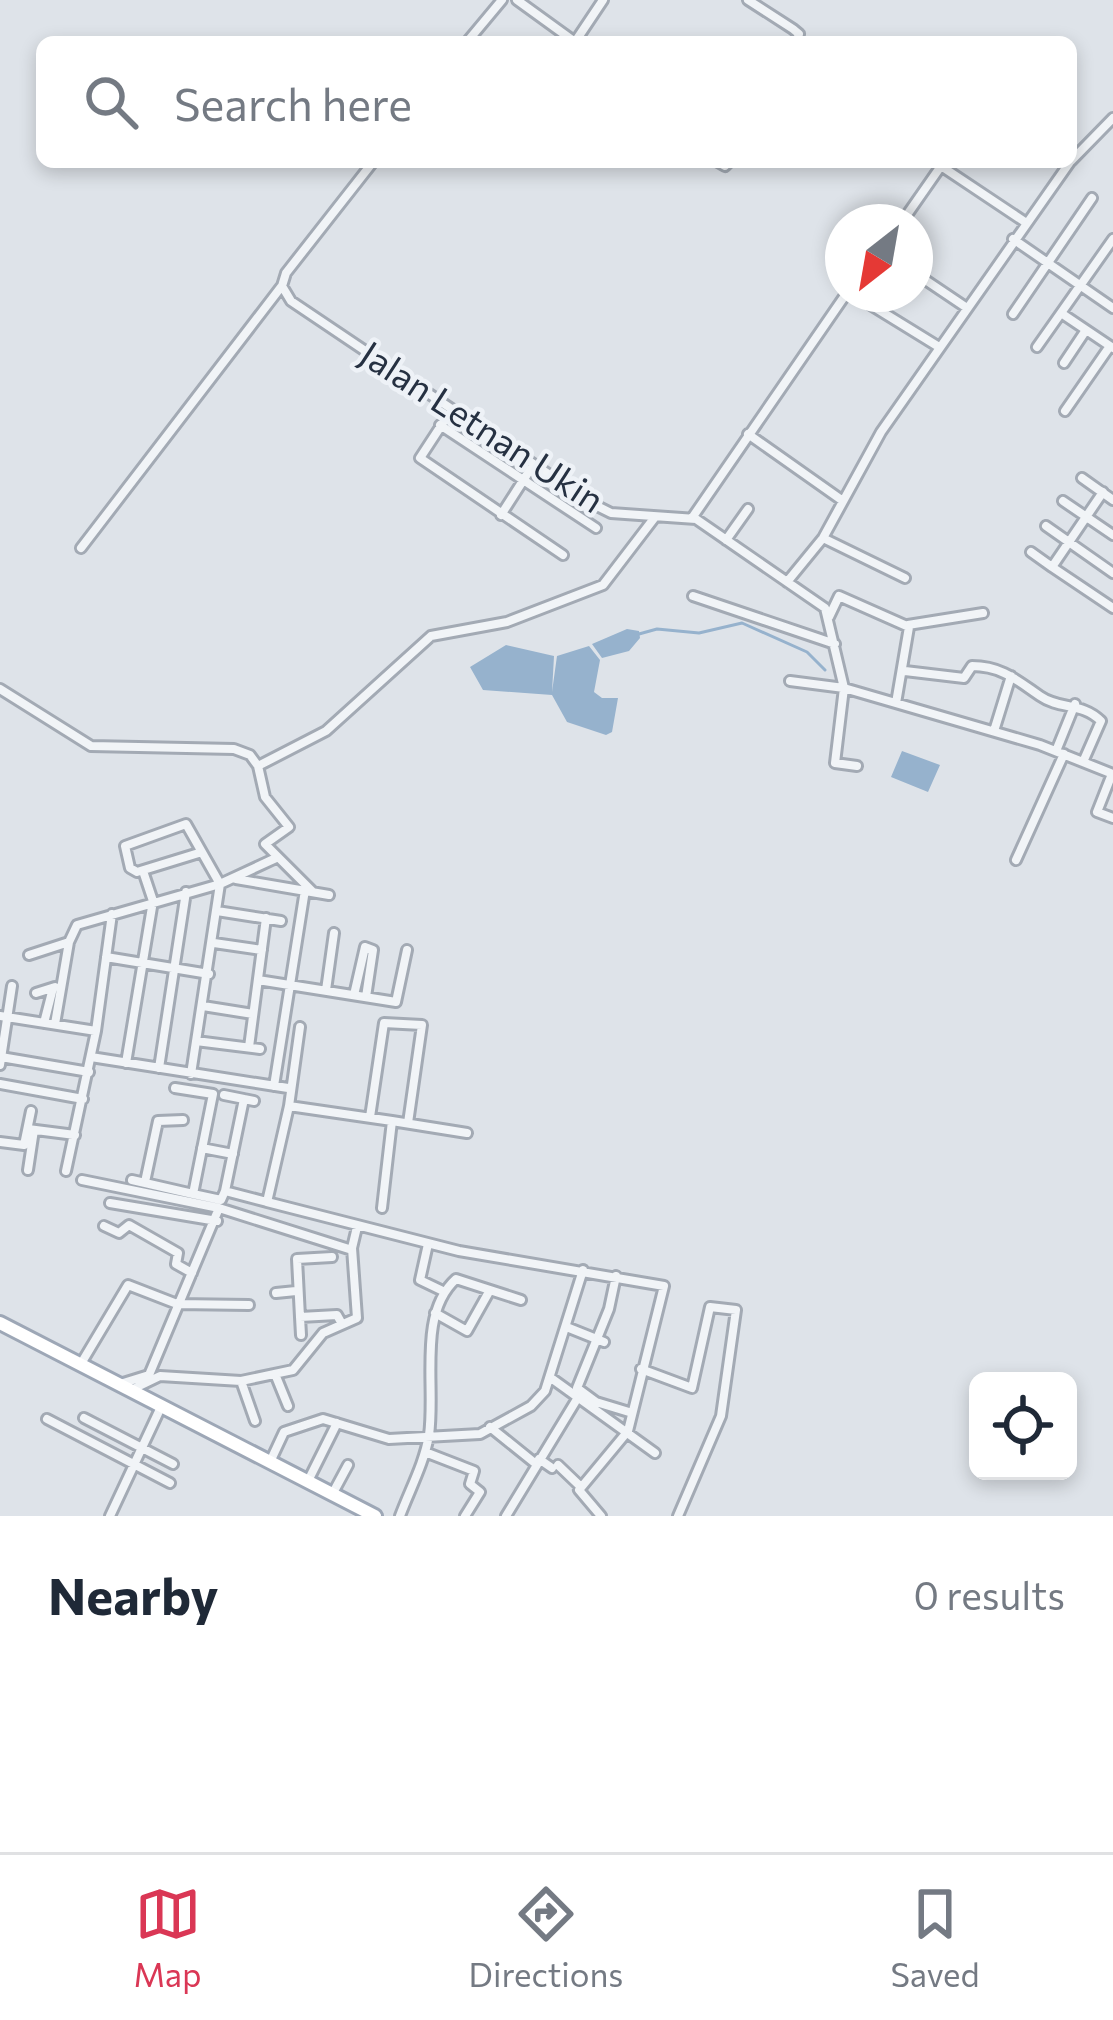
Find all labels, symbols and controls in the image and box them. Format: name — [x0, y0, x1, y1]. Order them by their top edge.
search box — [36, 36, 1077, 168]
icon: search — [78, 69, 144, 135]
text: Search here — [174, 75, 412, 130]
north arrow — [825, 204, 933, 312]
street label: Jalan Letnan Ukin — [353, 330, 613, 520]
map controls — [969, 1372, 1077, 1480]
button: locate — [969, 1372, 1077, 1480]
text: Nearby — [48, 1563, 218, 1626]
text: 0 results — [913, 1570, 1065, 1618]
tab: Map — [134, 1881, 202, 1994]
tab: Directions — [469, 1881, 623, 1994]
tab: Saved — [890, 1881, 979, 1994]

